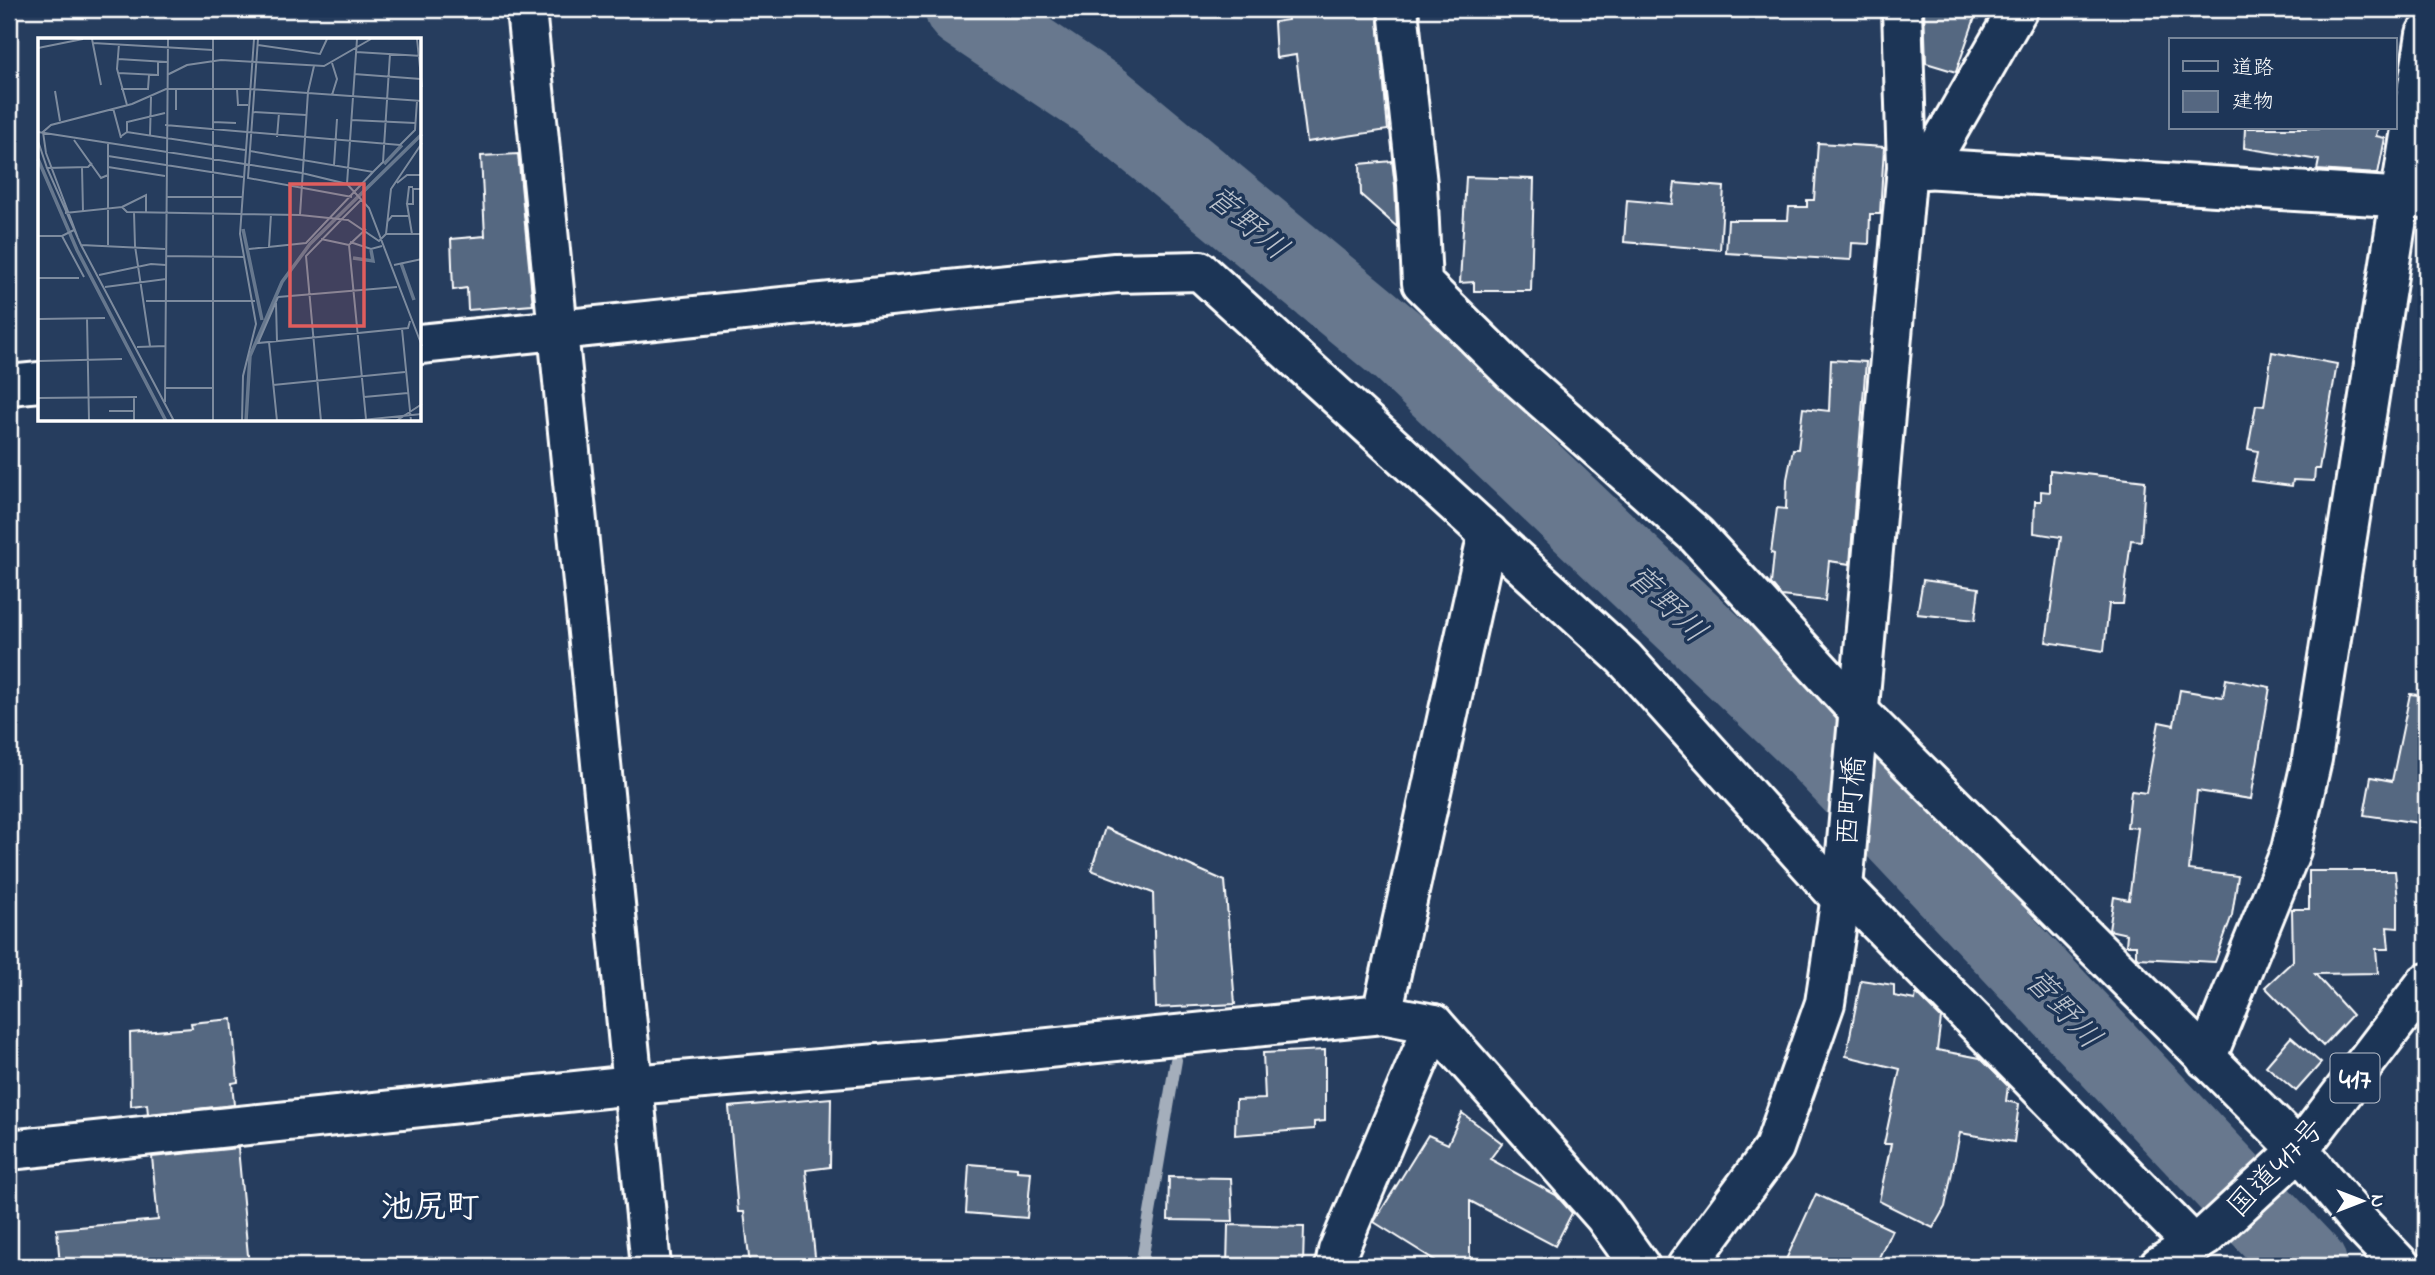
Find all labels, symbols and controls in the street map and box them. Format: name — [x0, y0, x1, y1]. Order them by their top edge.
inset map — [38, 38, 422, 422]
legend — [2169, 38, 2396, 130]
text: 道路 — [2232, 54, 2274, 84]
text: 建物 — [2232, 88, 2274, 118]
water label: 菅野川 — [1194, 176, 1298, 274]
water label: 菅野川 — [1615, 555, 1716, 656]
street label: 西町橋 — [1827, 755, 1879, 848]
water label: 菅野川 — [2012, 959, 2111, 1062]
road number: 417 — [2330, 1054, 2380, 1102]
street label: 国道417号 — [2218, 1109, 2336, 1229]
north arrow — [2326, 1166, 2396, 1236]
district label: 池尻町 — [381, 1185, 480, 1233]
text: N — [2363, 1195, 2390, 1208]

